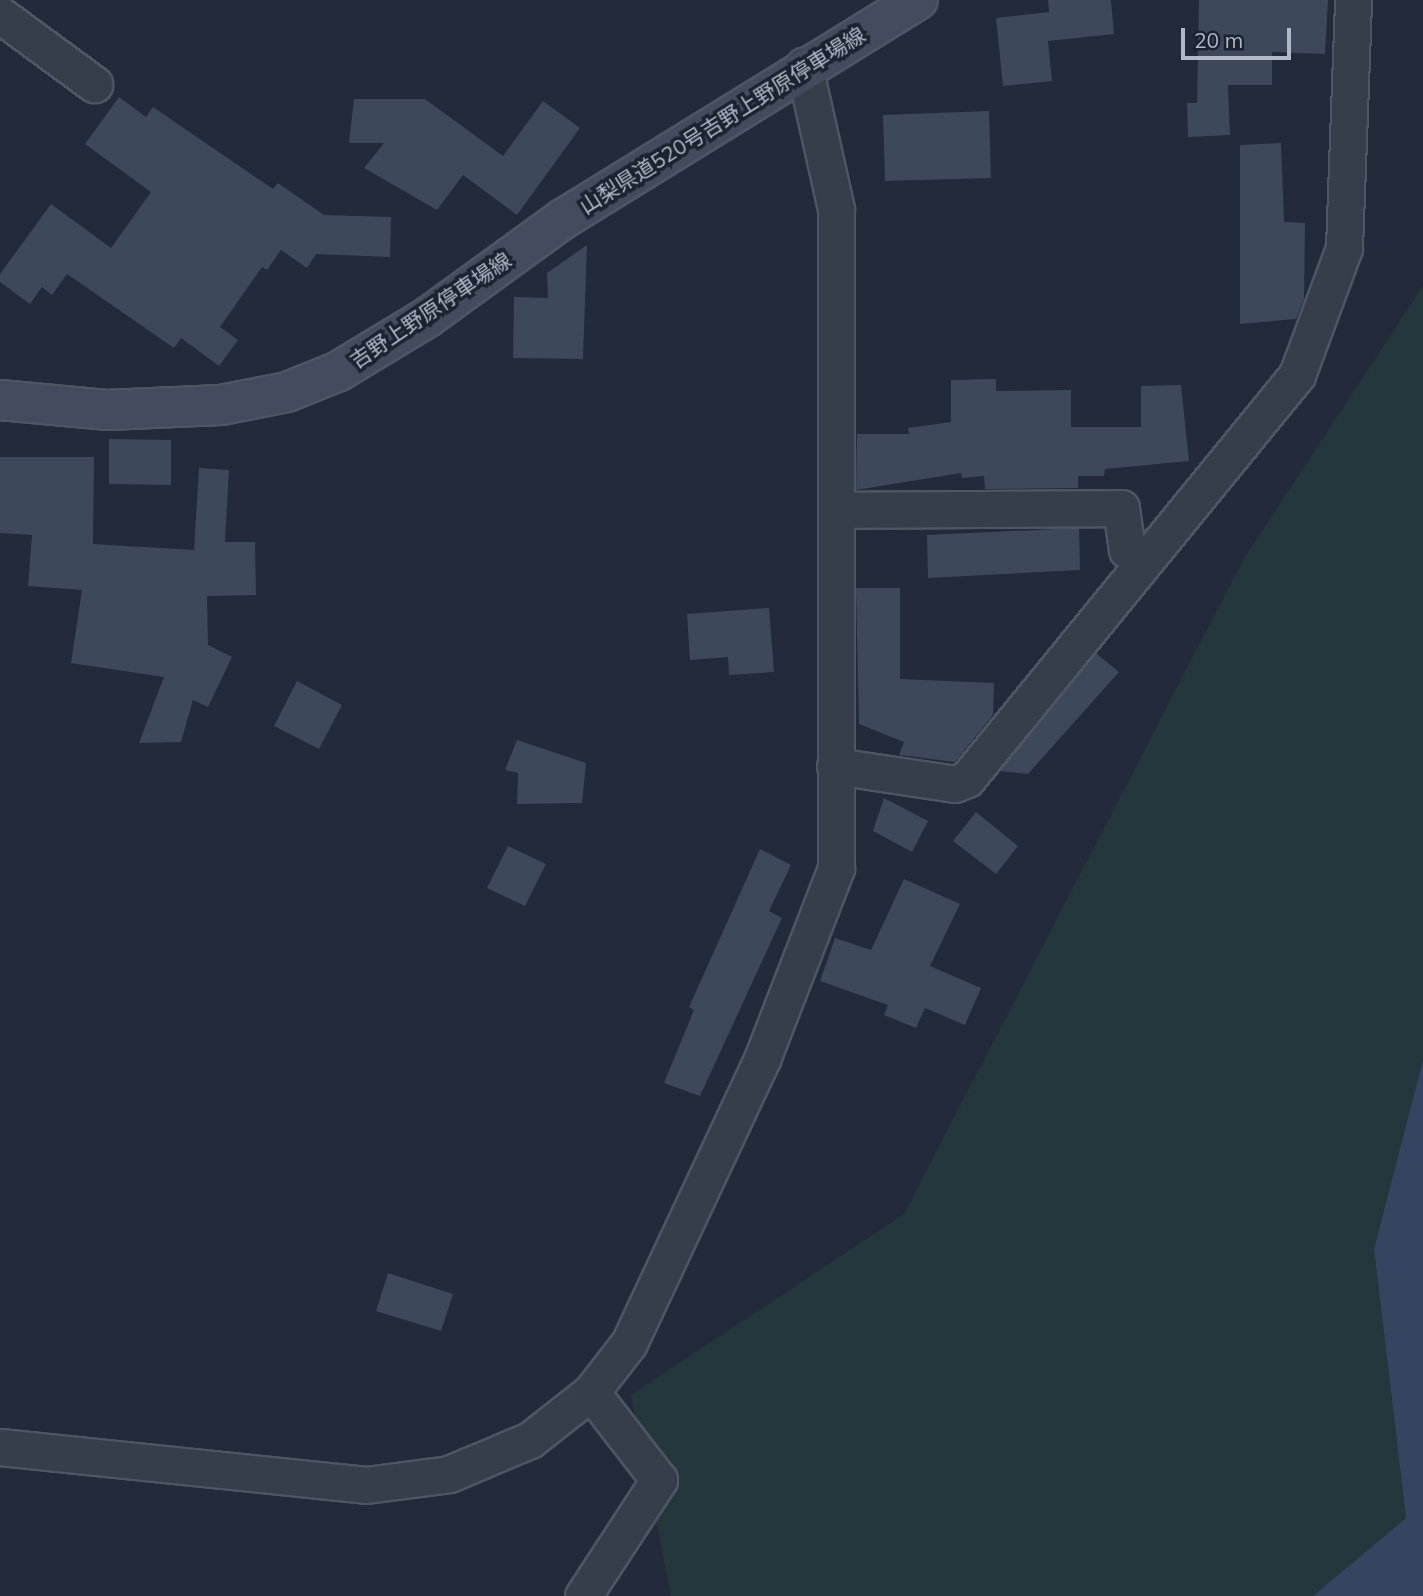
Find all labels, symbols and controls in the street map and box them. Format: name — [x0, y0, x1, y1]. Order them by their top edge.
scale bar — [1185, 14, 1295, 58]
street label: 山梨県道520号吉野上野原停車場線 — [575, 21, 869, 219]
text: 20 m — [1194, 27, 1243, 53]
street label: 吉野上野原停車場線 — [345, 247, 515, 373]

